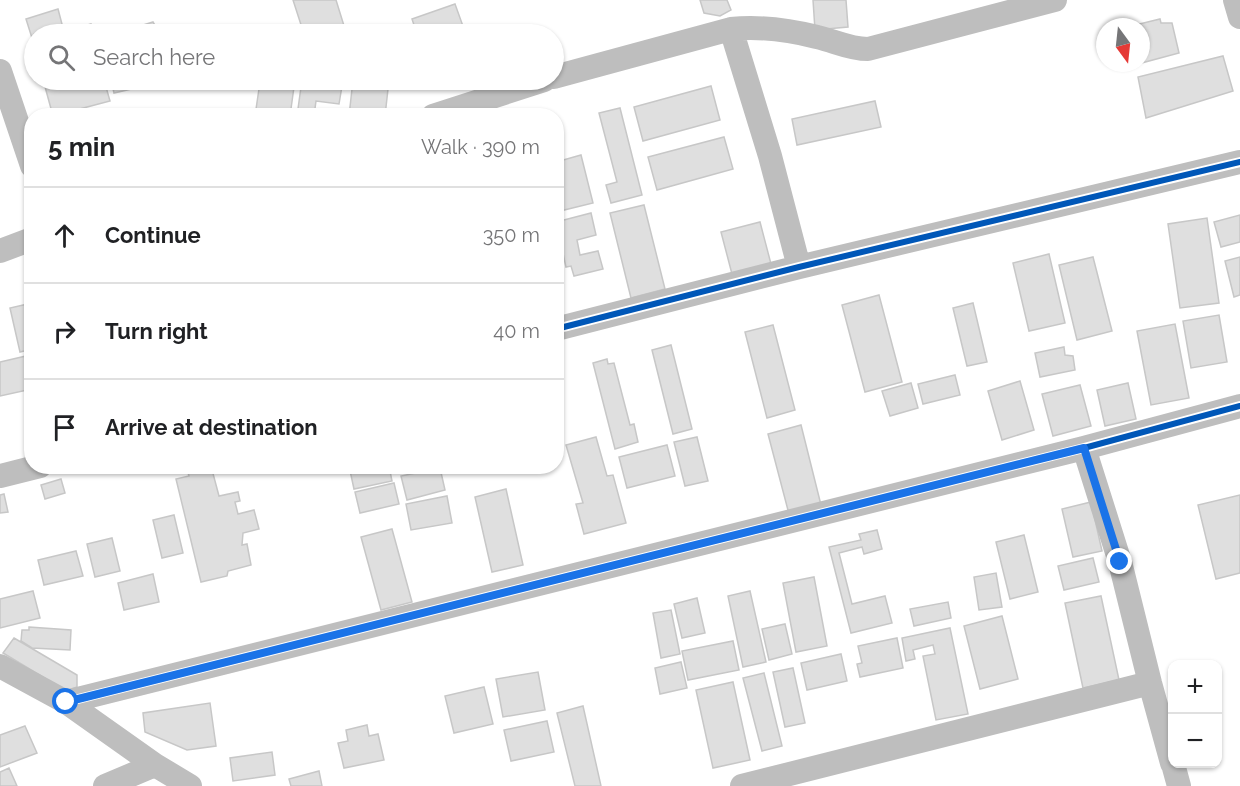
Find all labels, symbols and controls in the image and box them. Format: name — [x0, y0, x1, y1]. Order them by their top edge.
north arrow — [1096, 18, 1150, 72]
search box — [24, 24, 564, 90]
icon: search — [45, 41, 78, 74]
text: Search here — [93, 44, 215, 70]
text: 5 min — [48, 132, 115, 162]
text: Walk · 390 m — [421, 135, 540, 159]
icon: ahead — [48, 219, 81, 252]
text: Continue — [105, 222, 201, 248]
text: 350 m — [483, 223, 540, 247]
icon: right — [48, 315, 81, 348]
text: Turn right — [105, 318, 208, 344]
text: 40 m — [493, 319, 540, 343]
icon: arrive — [48, 411, 81, 444]
text: Arrive at destination — [105, 414, 318, 440]
route end — [1106, 548, 1132, 574]
map controls — [1168, 660, 1222, 768]
button: + — [1168, 660, 1222, 714]
route start — [52, 688, 78, 714]
button: − — [1168, 714, 1222, 768]

